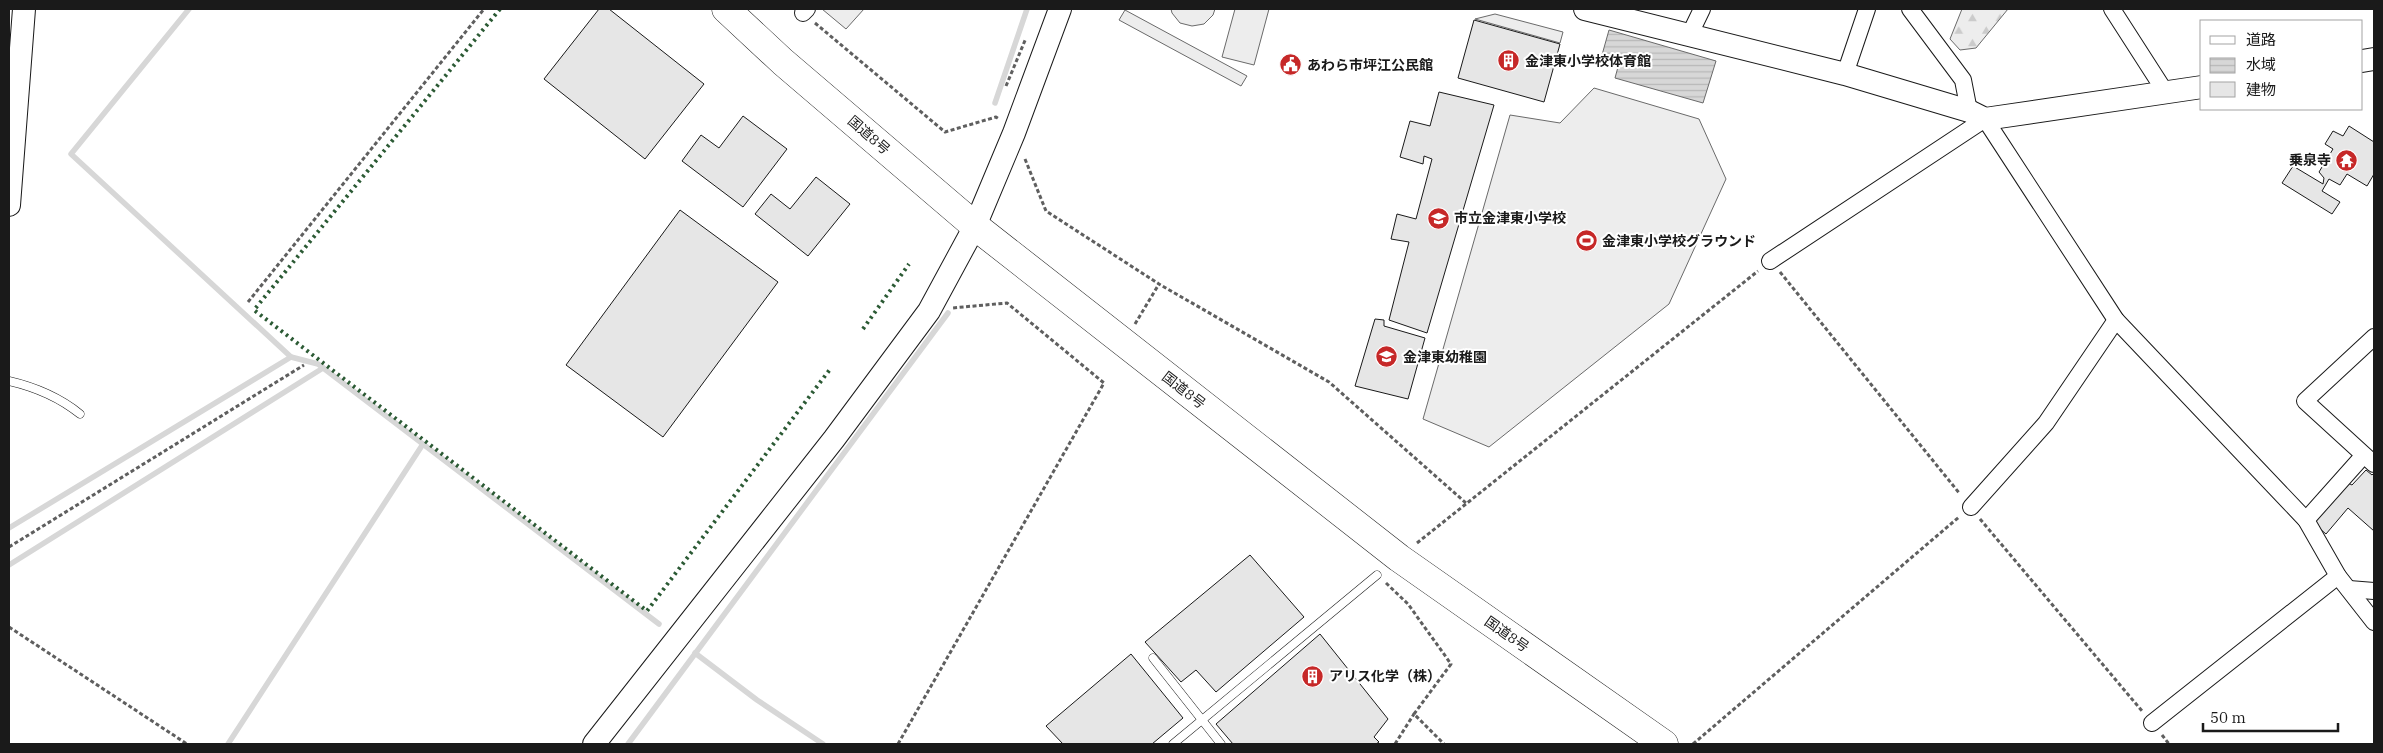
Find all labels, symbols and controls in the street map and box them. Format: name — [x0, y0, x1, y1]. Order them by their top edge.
legend — [2200, 20, 2363, 110]
text: 道路 — [2246, 30, 2276, 49]
building icon: 金津東小学校体育館 — [1497, 49, 1521, 73]
place label: 金津東小学校体育館 — [1525, 52, 1651, 70]
public building icon: あわら市坪江公民館 — [1279, 53, 1303, 77]
text: 水域 — [2246, 55, 2276, 74]
place label: あわら市坪江公民館 — [1307, 56, 1433, 74]
text: 建物 — [2246, 80, 2276, 99]
street label: 国道8号 — [844, 112, 894, 158]
temple icon: 乗泉寺 — [2335, 148, 2359, 172]
place label: 乗泉寺 — [2289, 151, 2331, 169]
school or university icon: 市立金津東小学校 — [1426, 206, 1450, 230]
place label: 市立金津東小学校 — [1454, 209, 1566, 227]
sports icon: 金津東小学校グラウンド — [1574, 229, 1598, 253]
place label: 金津東小学校グラウンド — [1602, 232, 1756, 250]
school or university icon: 金津東幼稚園 — [1375, 345, 1399, 369]
place label: 金津東幼稚園 — [1403, 348, 1487, 366]
street label: 国道8号 — [1159, 367, 1209, 413]
street label: 国道8号 — [1481, 612, 1533, 656]
building icon: アリス化学（株） — [1301, 664, 1325, 688]
place label: アリス化学（株） — [1329, 667, 1441, 685]
scale bar — [2203, 700, 2338, 732]
text: 50 m — [2210, 708, 2246, 727]

